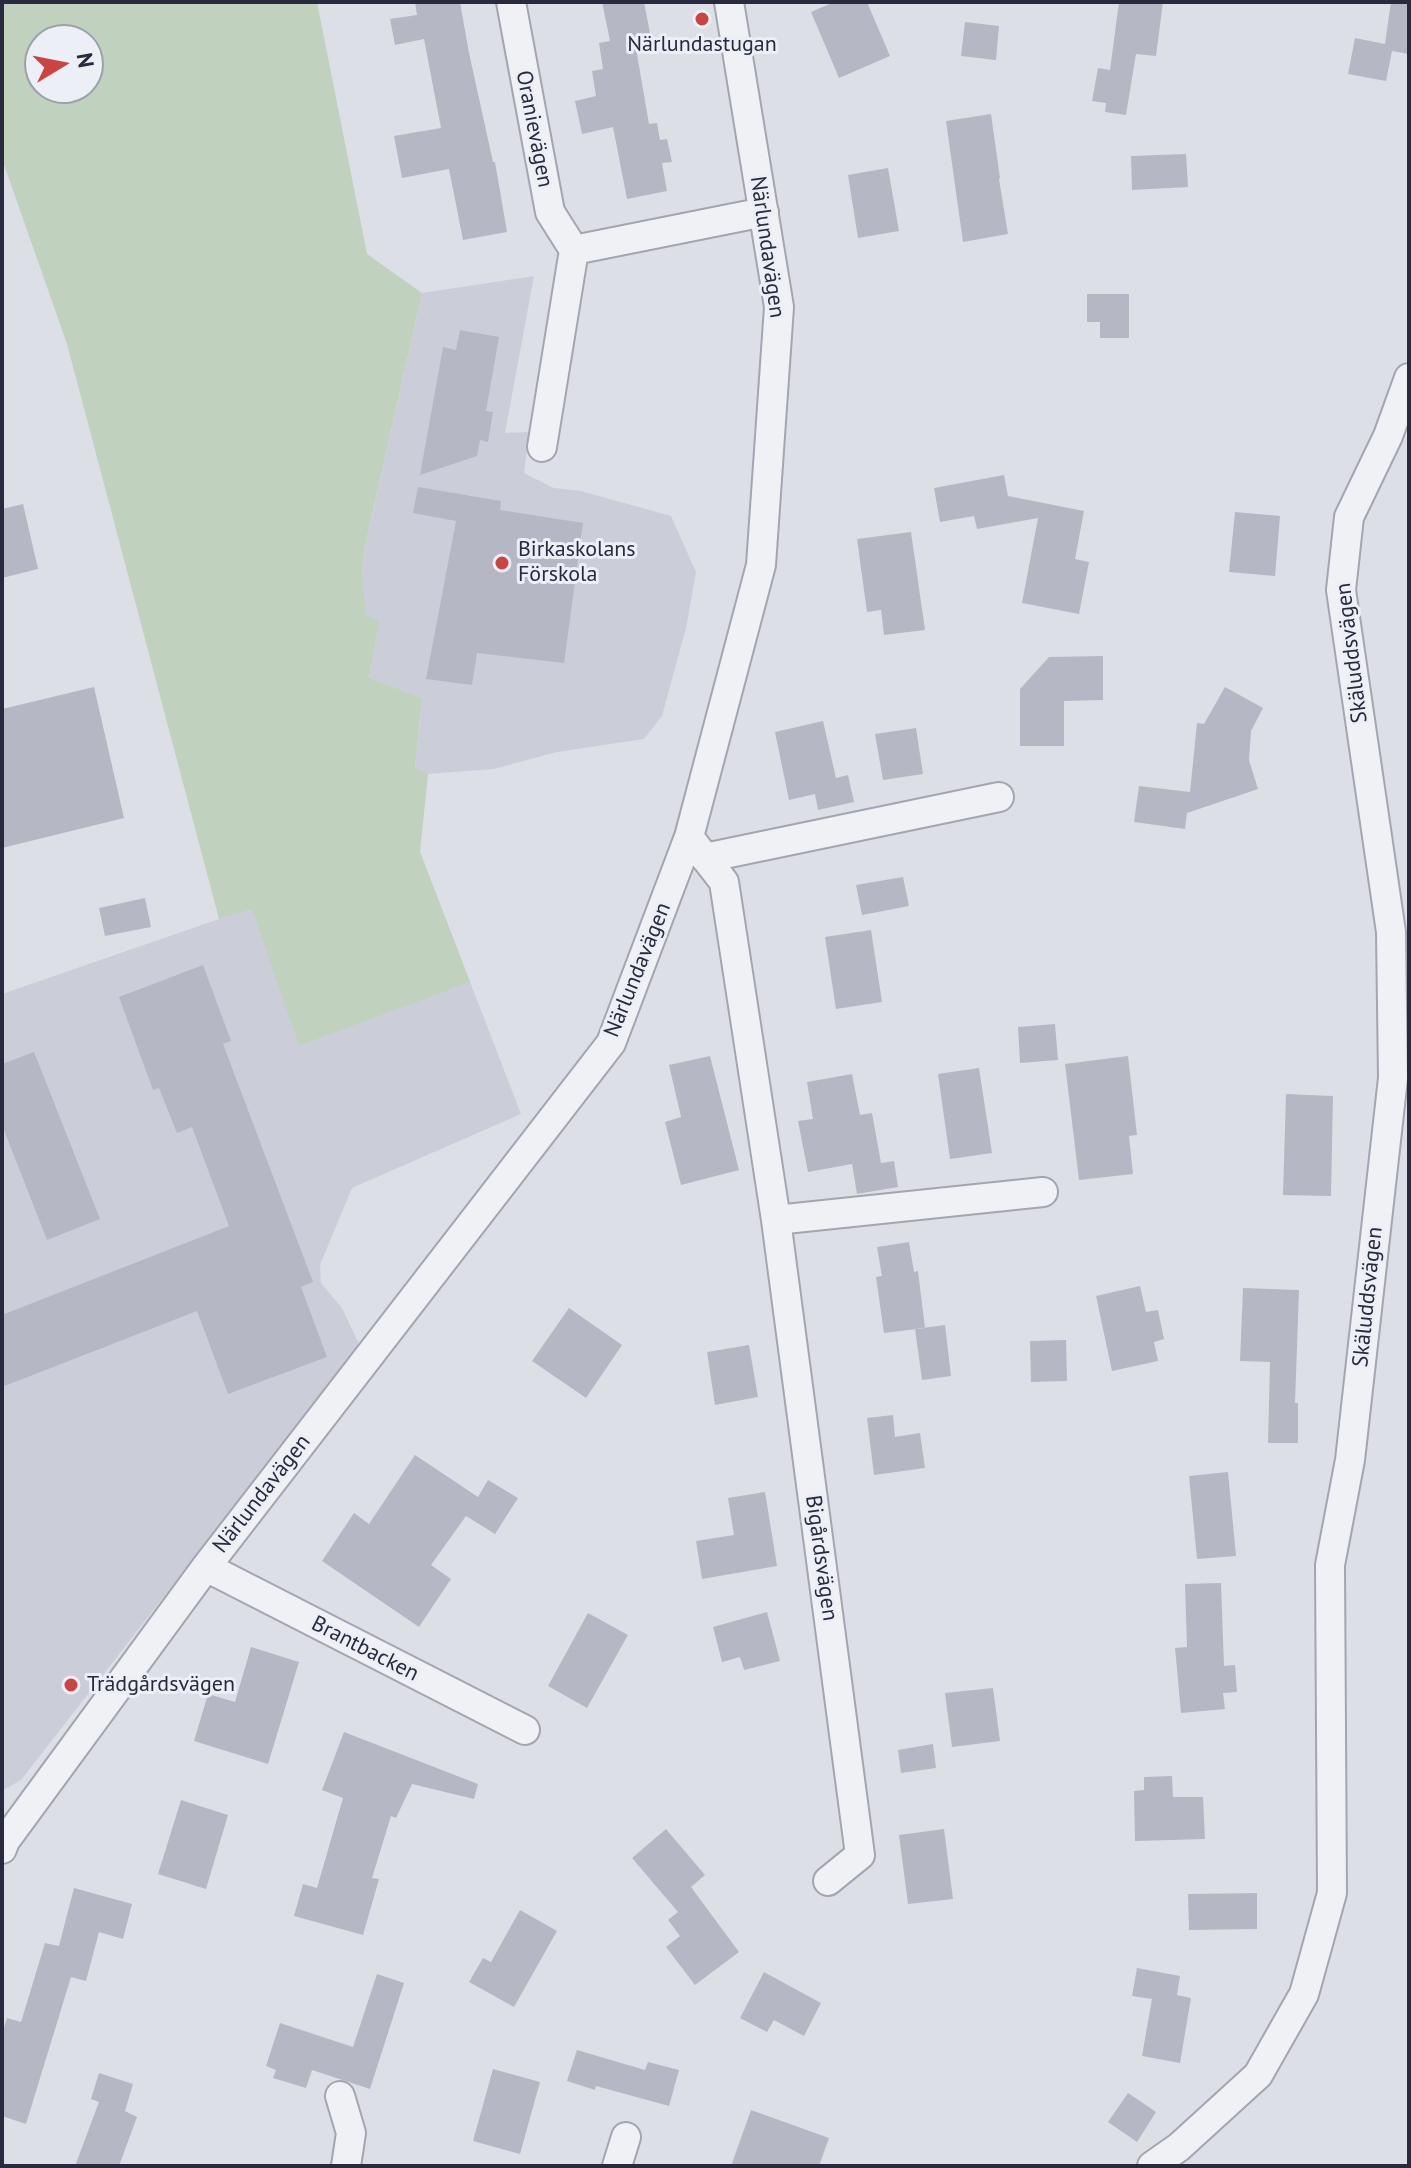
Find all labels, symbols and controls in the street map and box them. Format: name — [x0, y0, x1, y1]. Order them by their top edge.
marker: Närlundastugan — [693, 10, 711, 28]
north arrow — [24, 24, 104, 104]
place label: Närlundastugan — [627, 32, 777, 58]
text: N — [71, 51, 101, 70]
street label: Oranievägen — [510, 68, 558, 190]
street label: Närlundavägen — [744, 174, 790, 320]
place label: Birkaskolans Förskola — [518, 537, 636, 588]
marker: Birkaskolans Förskola — [493, 554, 511, 572]
street label: Skäluddsvägen — [1330, 581, 1374, 725]
street label: Närlundavägen — [599, 899, 677, 1041]
street label: Skäluddsvägen — [1348, 1226, 1388, 1368]
street label: Närlundavägen — [208, 1430, 316, 1558]
street label: Bigårdsvägen — [799, 1493, 843, 1623]
street label: Brantbacken — [307, 1611, 423, 1687]
place label: Trädgårdsvägen — [87, 1672, 235, 1698]
marker: Trädgårdsvägen — [62, 1676, 80, 1694]

